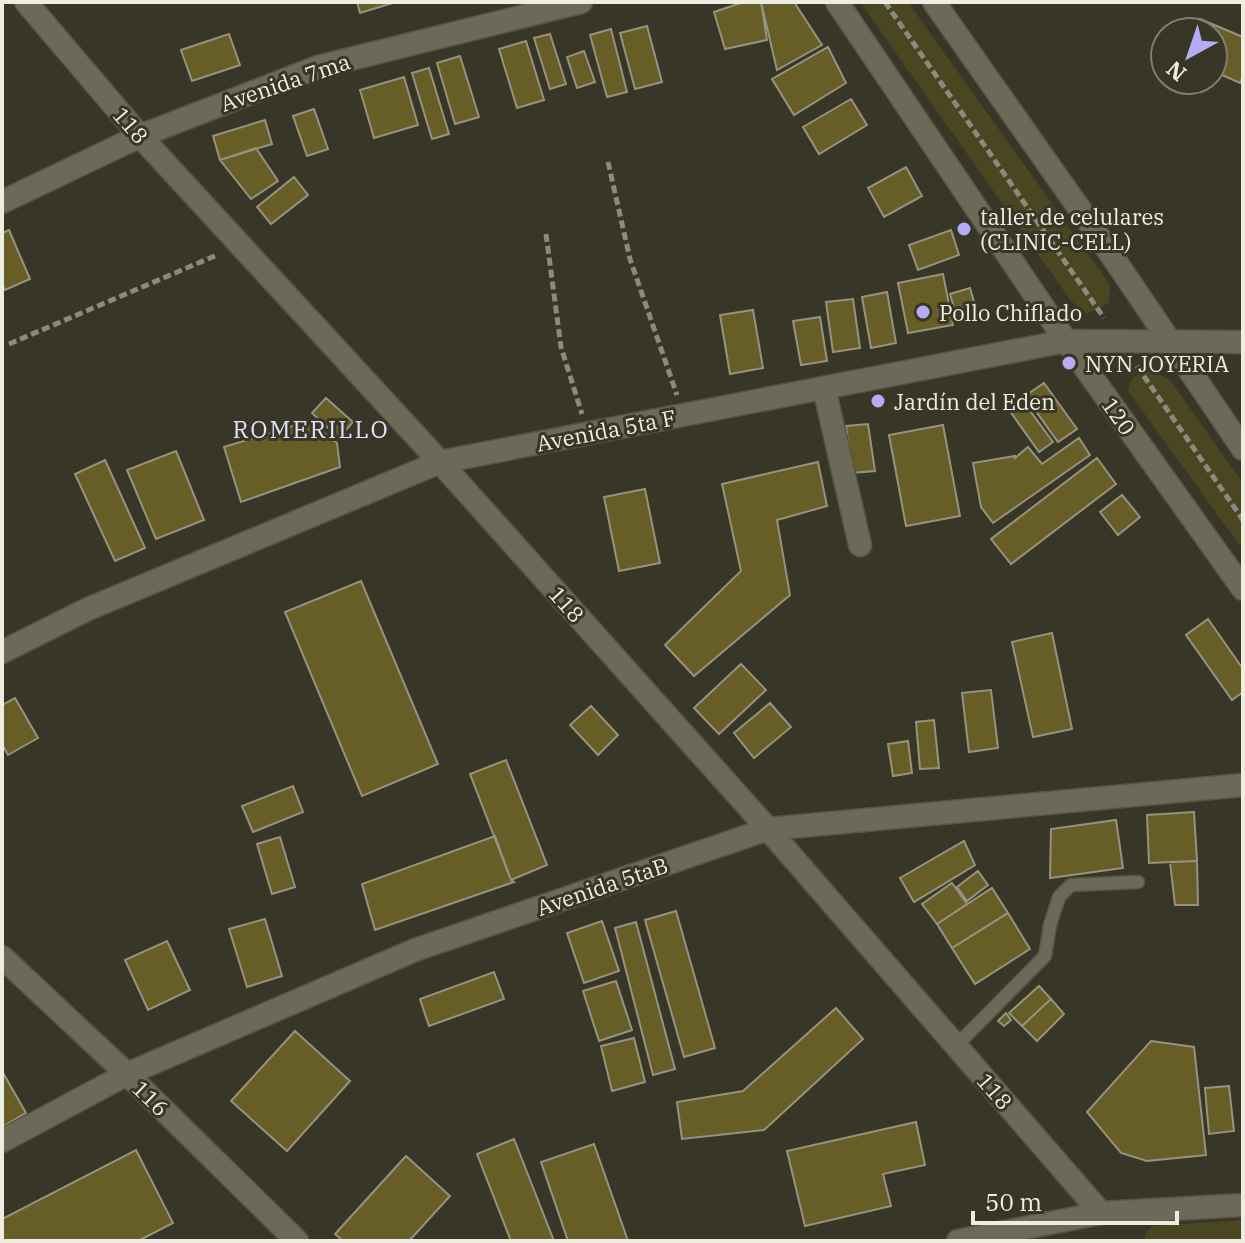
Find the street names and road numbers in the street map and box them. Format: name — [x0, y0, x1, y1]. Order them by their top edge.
street label: Avenida 7ma — [216, 46, 354, 118]
street label: 118 — [107, 101, 155, 149]
street label: 120 — [1096, 391, 1142, 441]
street label: Avenida 5ta F — [534, 402, 678, 458]
street label: 118 — [543, 580, 591, 628]
street label: Avenida 5taB — [532, 850, 672, 922]
street label: 118 — [971, 1067, 1019, 1115]
street label: 116 — [127, 1074, 175, 1122]

